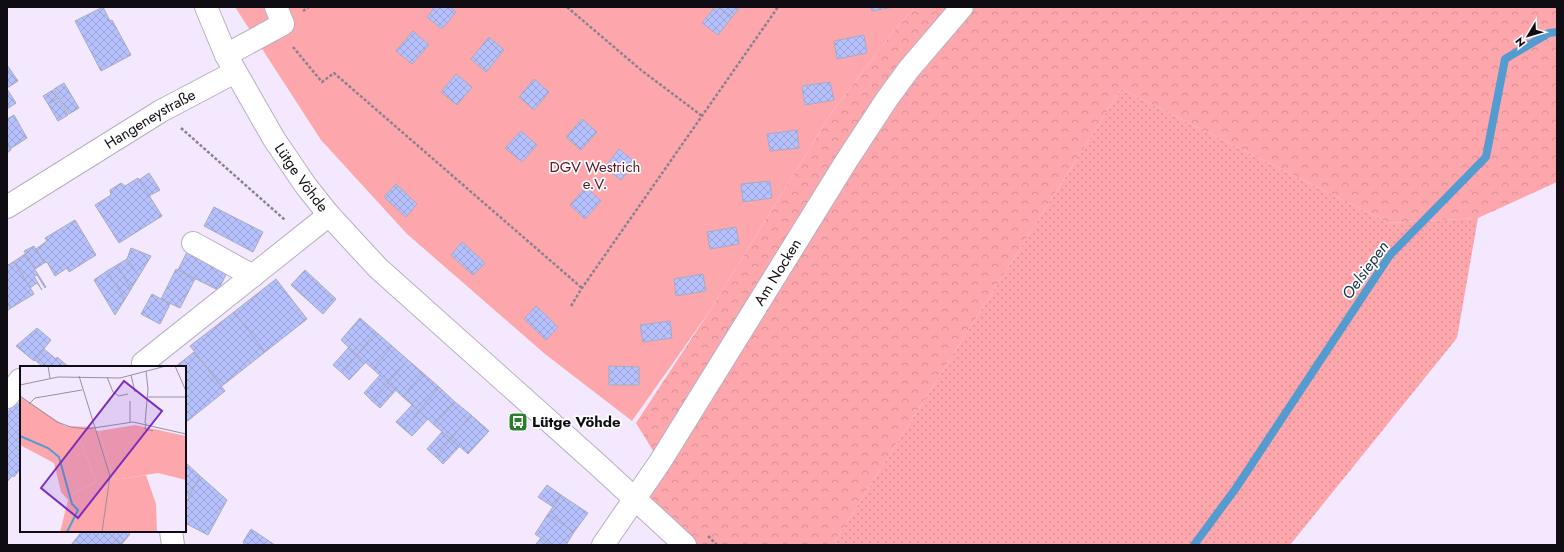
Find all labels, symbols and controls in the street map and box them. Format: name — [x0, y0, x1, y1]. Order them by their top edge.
north arrow — [1508, 16, 1548, 56]
text: N — [1511, 34, 1529, 51]
street label: Hangeneystraße — [100, 84, 200, 155]
street label: Lütge Vöhde — [269, 139, 334, 217]
park label: DGV Westrich e.V. — [550, 156, 640, 195]
street label: Am Nocken — [748, 234, 807, 310]
water label: Oelsiepen — [1336, 236, 1394, 304]
inset map — [20, 366, 186, 532]
bus stop icon: Lütge Vöhde — [507, 411, 529, 433]
place label: Lütge Vöhde — [532, 411, 621, 433]

